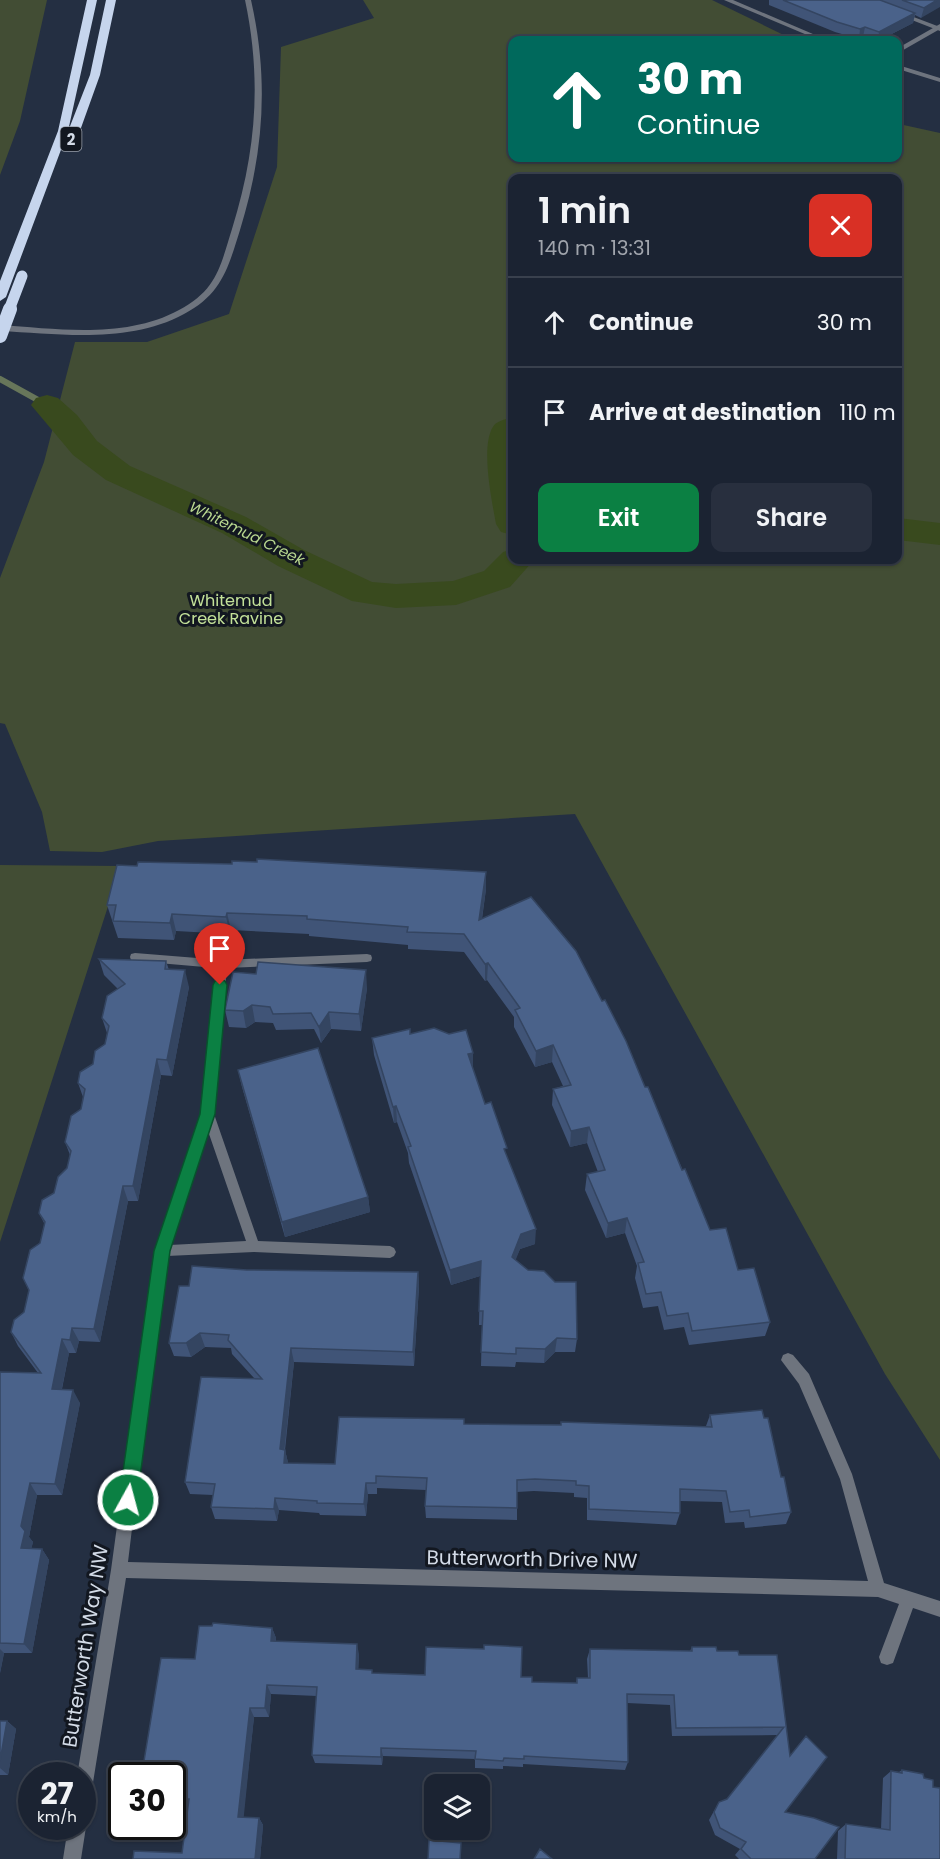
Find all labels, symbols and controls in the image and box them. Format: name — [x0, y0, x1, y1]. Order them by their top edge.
text: 30 m — [637, 50, 743, 109]
icon: ahead — [538, 60, 616, 138]
text: Continue — [637, 106, 760, 143]
road number: 2 — [60, 127, 82, 151]
text: 1 min — [538, 185, 631, 236]
button: close — [809, 194, 872, 257]
text: 140 m · 13:31 — [538, 234, 651, 262]
icon: ahead — [538, 306, 571, 339]
text: Continue — [589, 307, 693, 338]
text: 30 m — [817, 307, 872, 338]
icon: arrive — [538, 396, 571, 429]
text: Arrive at destination — [589, 397, 821, 428]
text: 110 m — [839, 397, 896, 428]
button: Exit — [538, 483, 699, 552]
button: Share — [711, 483, 872, 552]
water label: Whitemud Creek — [186, 496, 309, 571]
park label: Whitemud Creek Ravine — [179, 589, 283, 630]
pin — [194, 923, 245, 985]
icon: arrive — [203, 932, 236, 965]
position arrow — [96, 1468, 160, 1532]
street label: Butterworth Way NW — [55, 1542, 115, 1749]
street label: Butterworth Drive NW — [426, 1543, 638, 1575]
speed limit sign: 30 — [108, 1762, 186, 1840]
text: 27 — [40, 1772, 74, 1815]
map controls — [424, 1774, 490, 1840]
button: layers — [424, 1774, 490, 1840]
text: km/h — [37, 1806, 77, 1827]

